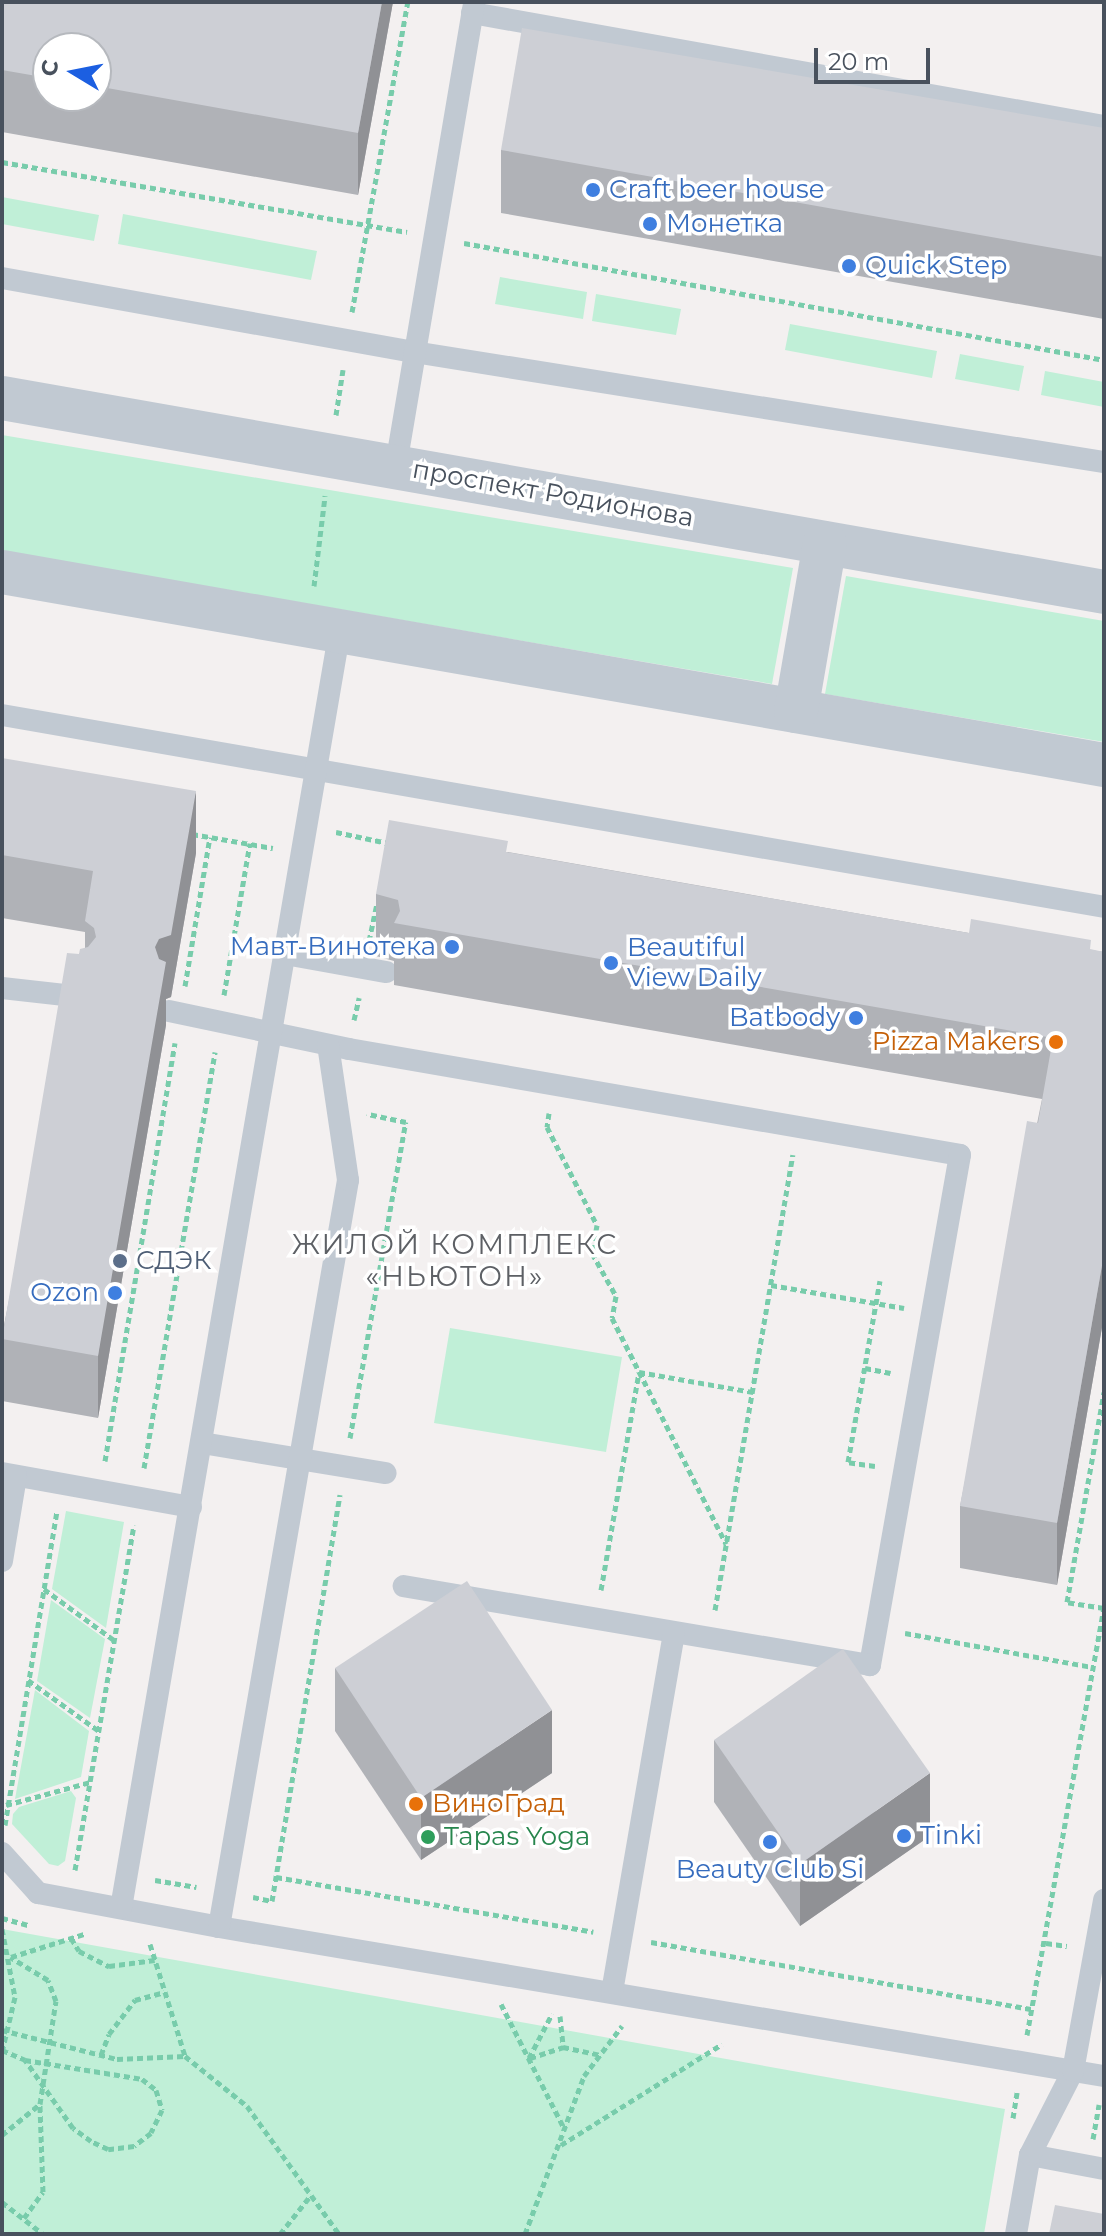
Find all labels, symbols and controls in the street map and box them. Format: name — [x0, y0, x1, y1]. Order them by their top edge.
north arrow — [32, 32, 112, 112]
scale bar — [818, 32, 934, 82]
text: 20 m — [828, 47, 889, 76]
text: С — [35, 58, 65, 78]
place label: Craft beer house — [609, 174, 824, 206]
marker: Craft beer house — [584, 181, 602, 199]
place label: Монетка — [666, 208, 783, 240]
marker: Монетка — [641, 215, 659, 233]
place label: Quick Step — [865, 250, 1007, 282]
marker: Quick Step — [840, 257, 858, 275]
street label: проспект Родионова — [410, 454, 696, 534]
place label: Мавт-Винотека — [230, 931, 436, 963]
place label: Beautiful View Daily — [627, 932, 762, 994]
marker: Мавт-Винотека — [443, 938, 461, 956]
marker: Beautiful View Daily — [602, 954, 620, 972]
place label: Batbody — [729, 1002, 840, 1034]
marker: Batbody — [847, 1009, 865, 1027]
place label: Pizza Makers — [872, 1026, 1040, 1058]
marker: Pizza Makers — [1047, 1033, 1065, 1051]
district label: ЖИЛОЙ КОМПЛЕКС «НЬЮТОН» — [292, 1227, 618, 1293]
place label: СДЭК — [136, 1245, 211, 1277]
marker: СДЭК — [111, 1252, 129, 1270]
place label: Ozon — [30, 1277, 99, 1309]
marker: Ozon — [106, 1284, 124, 1302]
place label: ВиноГрад — [432, 1788, 565, 1820]
marker: ВиноГрад — [407, 1795, 425, 1813]
place label: Tinki — [920, 1820, 982, 1852]
place label: Tapas Yoga — [444, 1821, 590, 1853]
marker: Tinki — [895, 1827, 913, 1845]
marker: Tapas Yoga — [419, 1828, 437, 1846]
marker: Beauty Club Si — [761, 1833, 779, 1851]
place label: Beauty Club Si — [676, 1854, 864, 1886]

